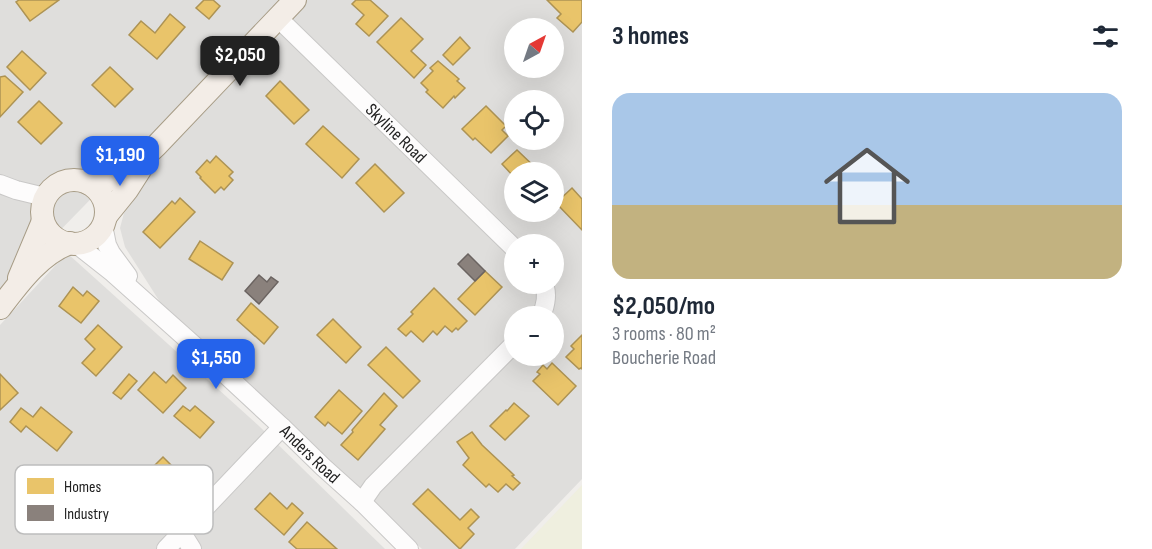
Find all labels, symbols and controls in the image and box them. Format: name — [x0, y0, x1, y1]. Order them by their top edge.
north arrow — [504, 18, 564, 78]
map controls — [504, 18, 564, 366]
icon: filters — [1089, 20, 1122, 53]
text: 3 homes — [612, 21, 689, 52]
pin: $2,050 — [191, 36, 289, 87]
text: $2,050 — [214, 43, 266, 67]
button: locate — [504, 90, 564, 150]
street label: Skyline Road — [361, 99, 431, 167]
icon: home — [813, 132, 921, 240]
pin: $1,190 — [71, 136, 169, 187]
text: $1,190 — [95, 143, 145, 167]
button: layers — [504, 162, 564, 222]
button: + — [504, 234, 564, 294]
text: $2,050/mo — [612, 291, 715, 322]
button: − — [504, 306, 564, 366]
text: 3 rooms · 80 m² — [612, 322, 716, 346]
pin: $1,550 — [167, 339, 265, 390]
text: $1,550 — [191, 346, 241, 370]
text: Boucherie Road — [612, 346, 716, 370]
street label: Anders Road — [275, 420, 344, 488]
legend — [15, 465, 213, 534]
text: Homes — [64, 478, 101, 497]
text: Industry — [64, 505, 109, 524]

